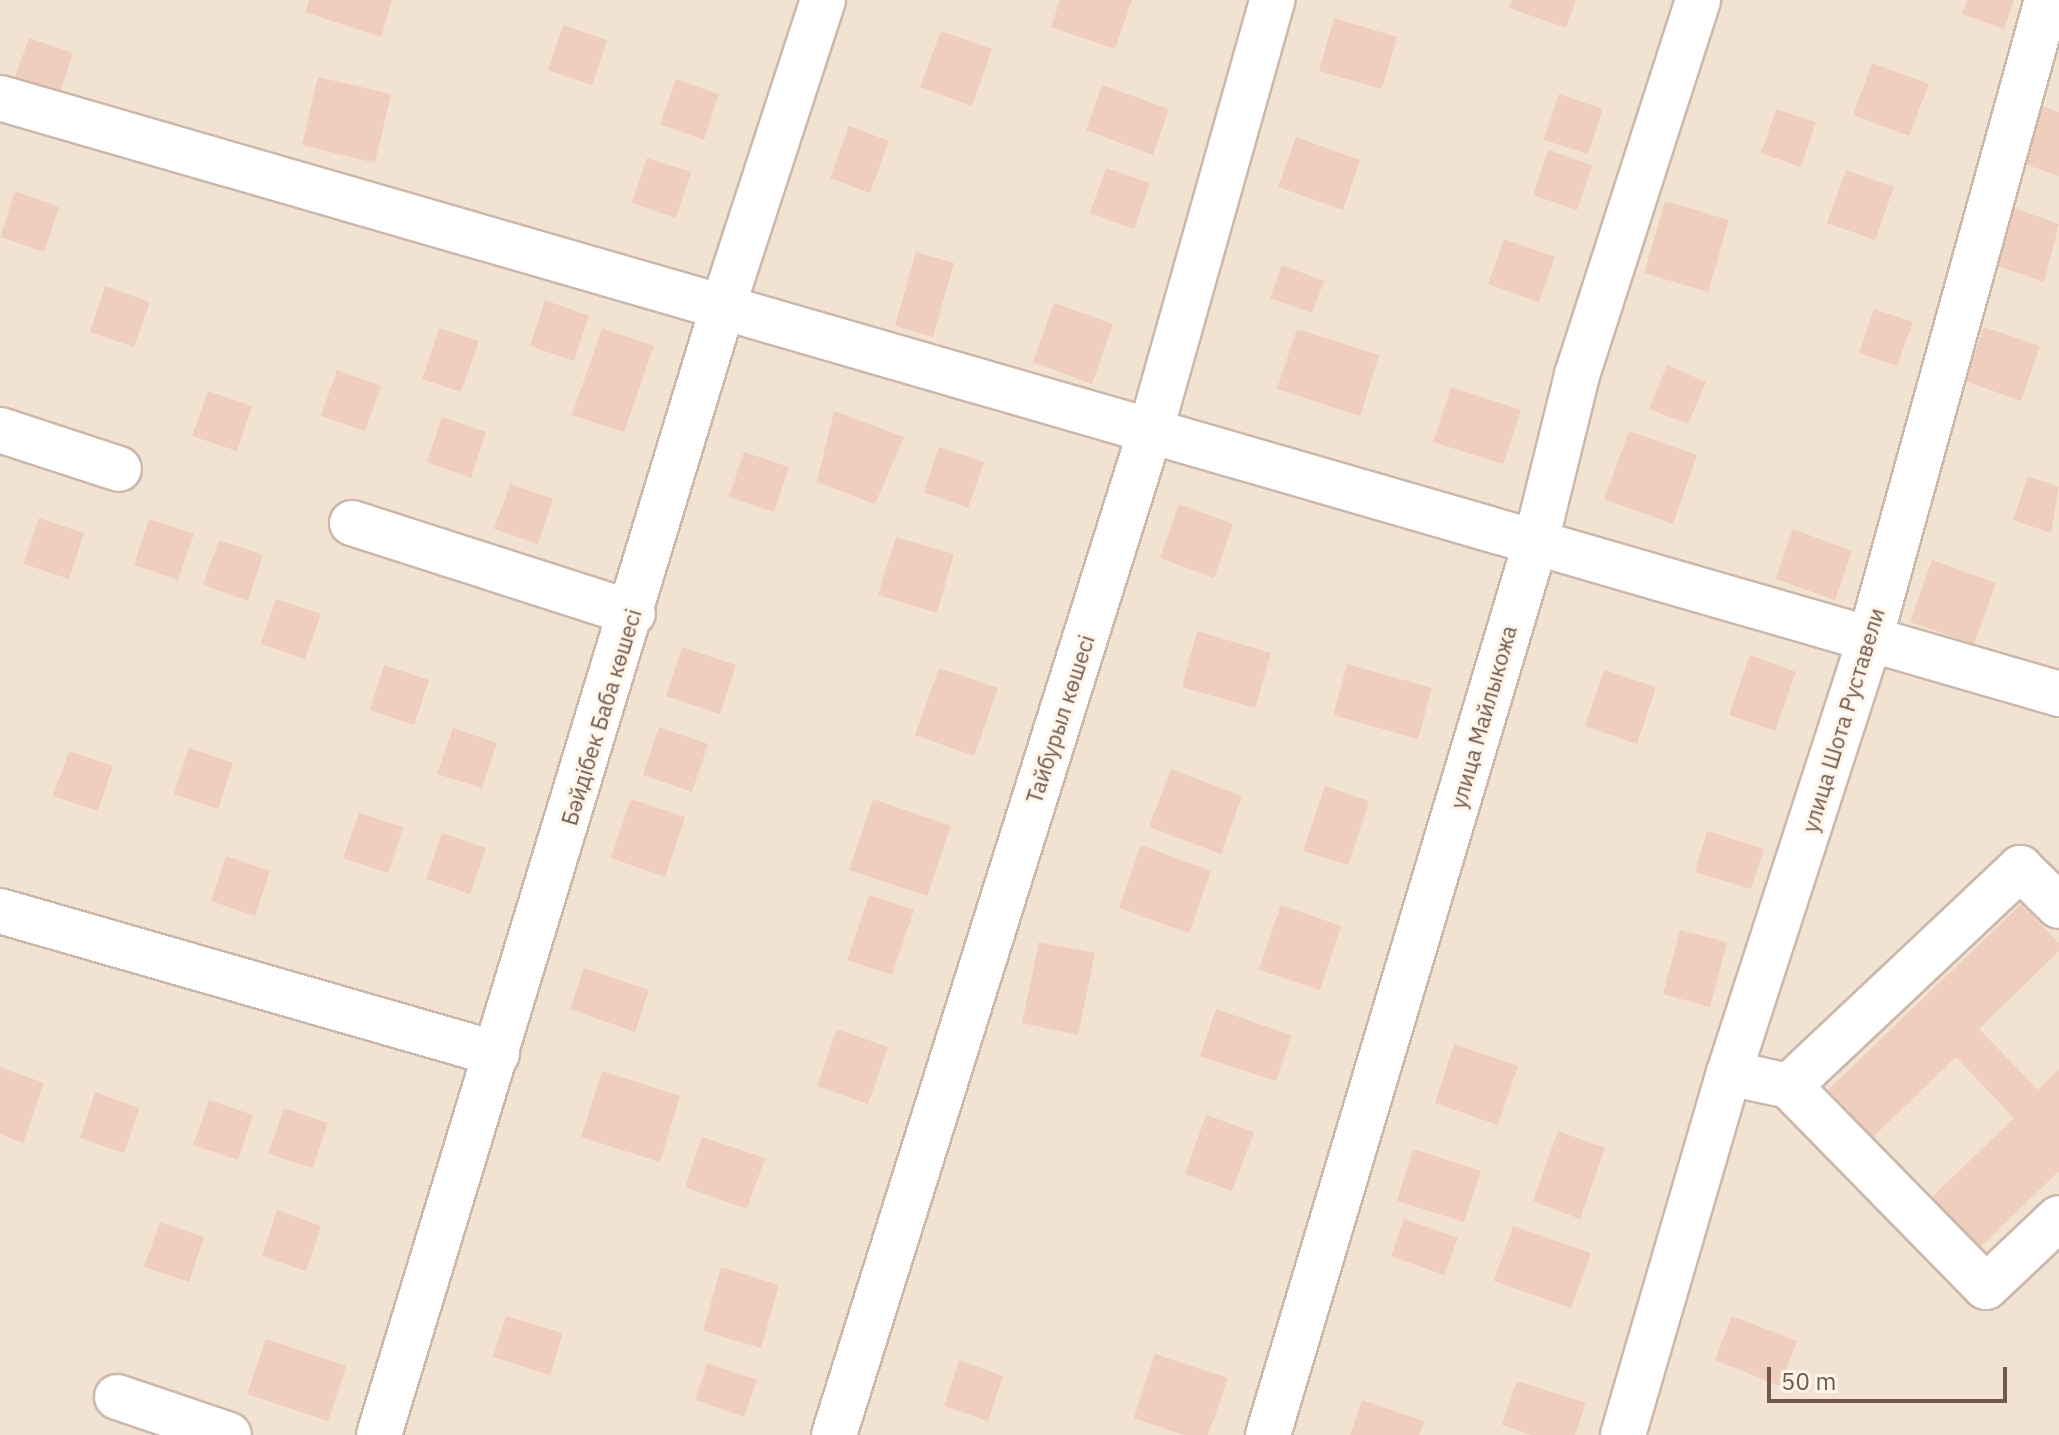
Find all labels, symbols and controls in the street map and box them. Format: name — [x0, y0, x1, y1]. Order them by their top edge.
street label: улица Шота Руставели — [1796, 605, 1890, 835]
street label: Бәйдібек Баба көшесі — [556, 606, 646, 828]
street label: улица Майлыкожа — [1444, 622, 1522, 812]
street label: Тайбурыл көшесі — [1020, 631, 1100, 807]
scale bar — [1771, 1351, 2011, 1401]
text: 50 m — [1781, 1365, 1836, 1397]

